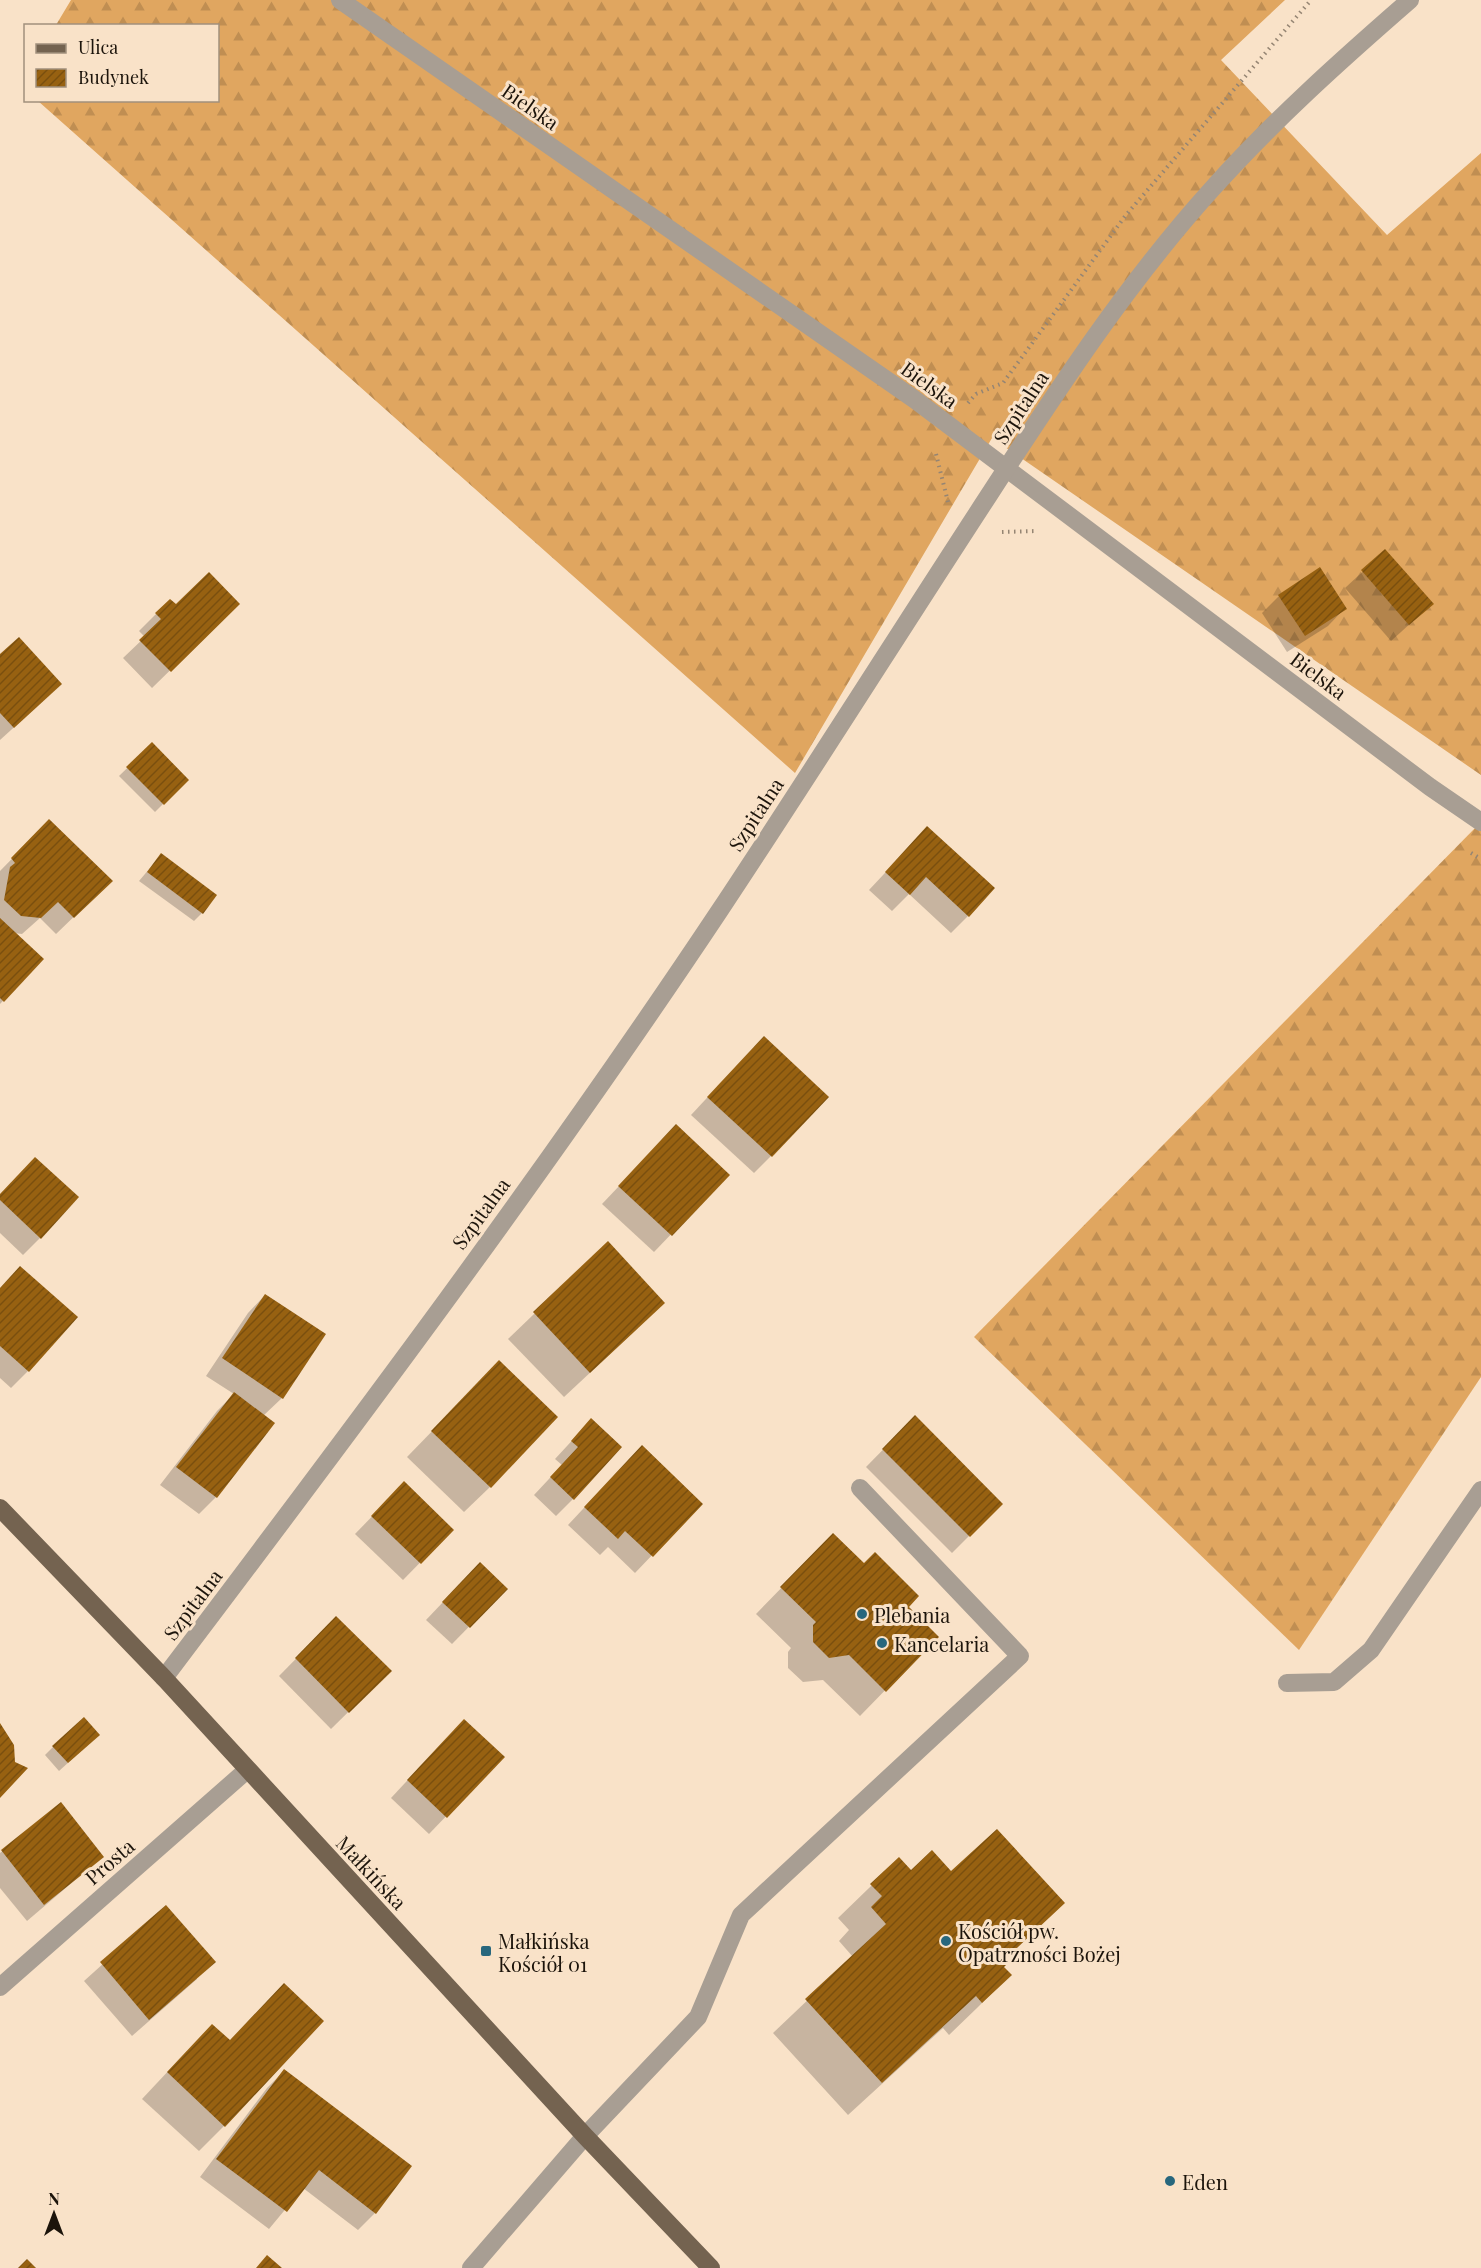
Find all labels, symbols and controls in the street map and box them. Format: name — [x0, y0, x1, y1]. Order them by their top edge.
legend — [24, 24, 219, 102]
text: Ulica — [78, 35, 118, 59]
text: Budynek — [78, 65, 149, 89]
street label: Bielska — [497, 77, 565, 135]
street label: Bielska — [896, 354, 964, 414]
street label: Szpitalna — [986, 365, 1054, 449]
street label: Bielska — [1285, 645, 1353, 705]
street label: Szpitalna — [721, 772, 789, 856]
street label: Szpitalna — [445, 1172, 515, 1254]
street label: Szpitalna — [156, 1563, 228, 1645]
place label: Plebania — [874, 1601, 950, 1628]
marker: Plebania — [855, 1607, 869, 1621]
place label: Kancelaria — [894, 1630, 989, 1657]
marker: Kancelaria — [875, 1636, 889, 1650]
street label: Małkińska — [331, 1829, 413, 1915]
street label: Prosta — [79, 1832, 139, 1890]
place label: Kościół pw. Opatrzności Bożej — [958, 1917, 1121, 1967]
place label: Małkińska Kościół 01 — [498, 1927, 590, 1977]
marker: Kościół pw. Opatrzności Bożej — [939, 1934, 953, 1948]
marker: Małkińska Kościół 01 — [479, 1944, 493, 1958]
place label: Eden — [1182, 2168, 1228, 2195]
marker: Eden — [1163, 2174, 1177, 2188]
north arrow — [24, 2184, 84, 2244]
text: N — [48, 2188, 60, 2209]

